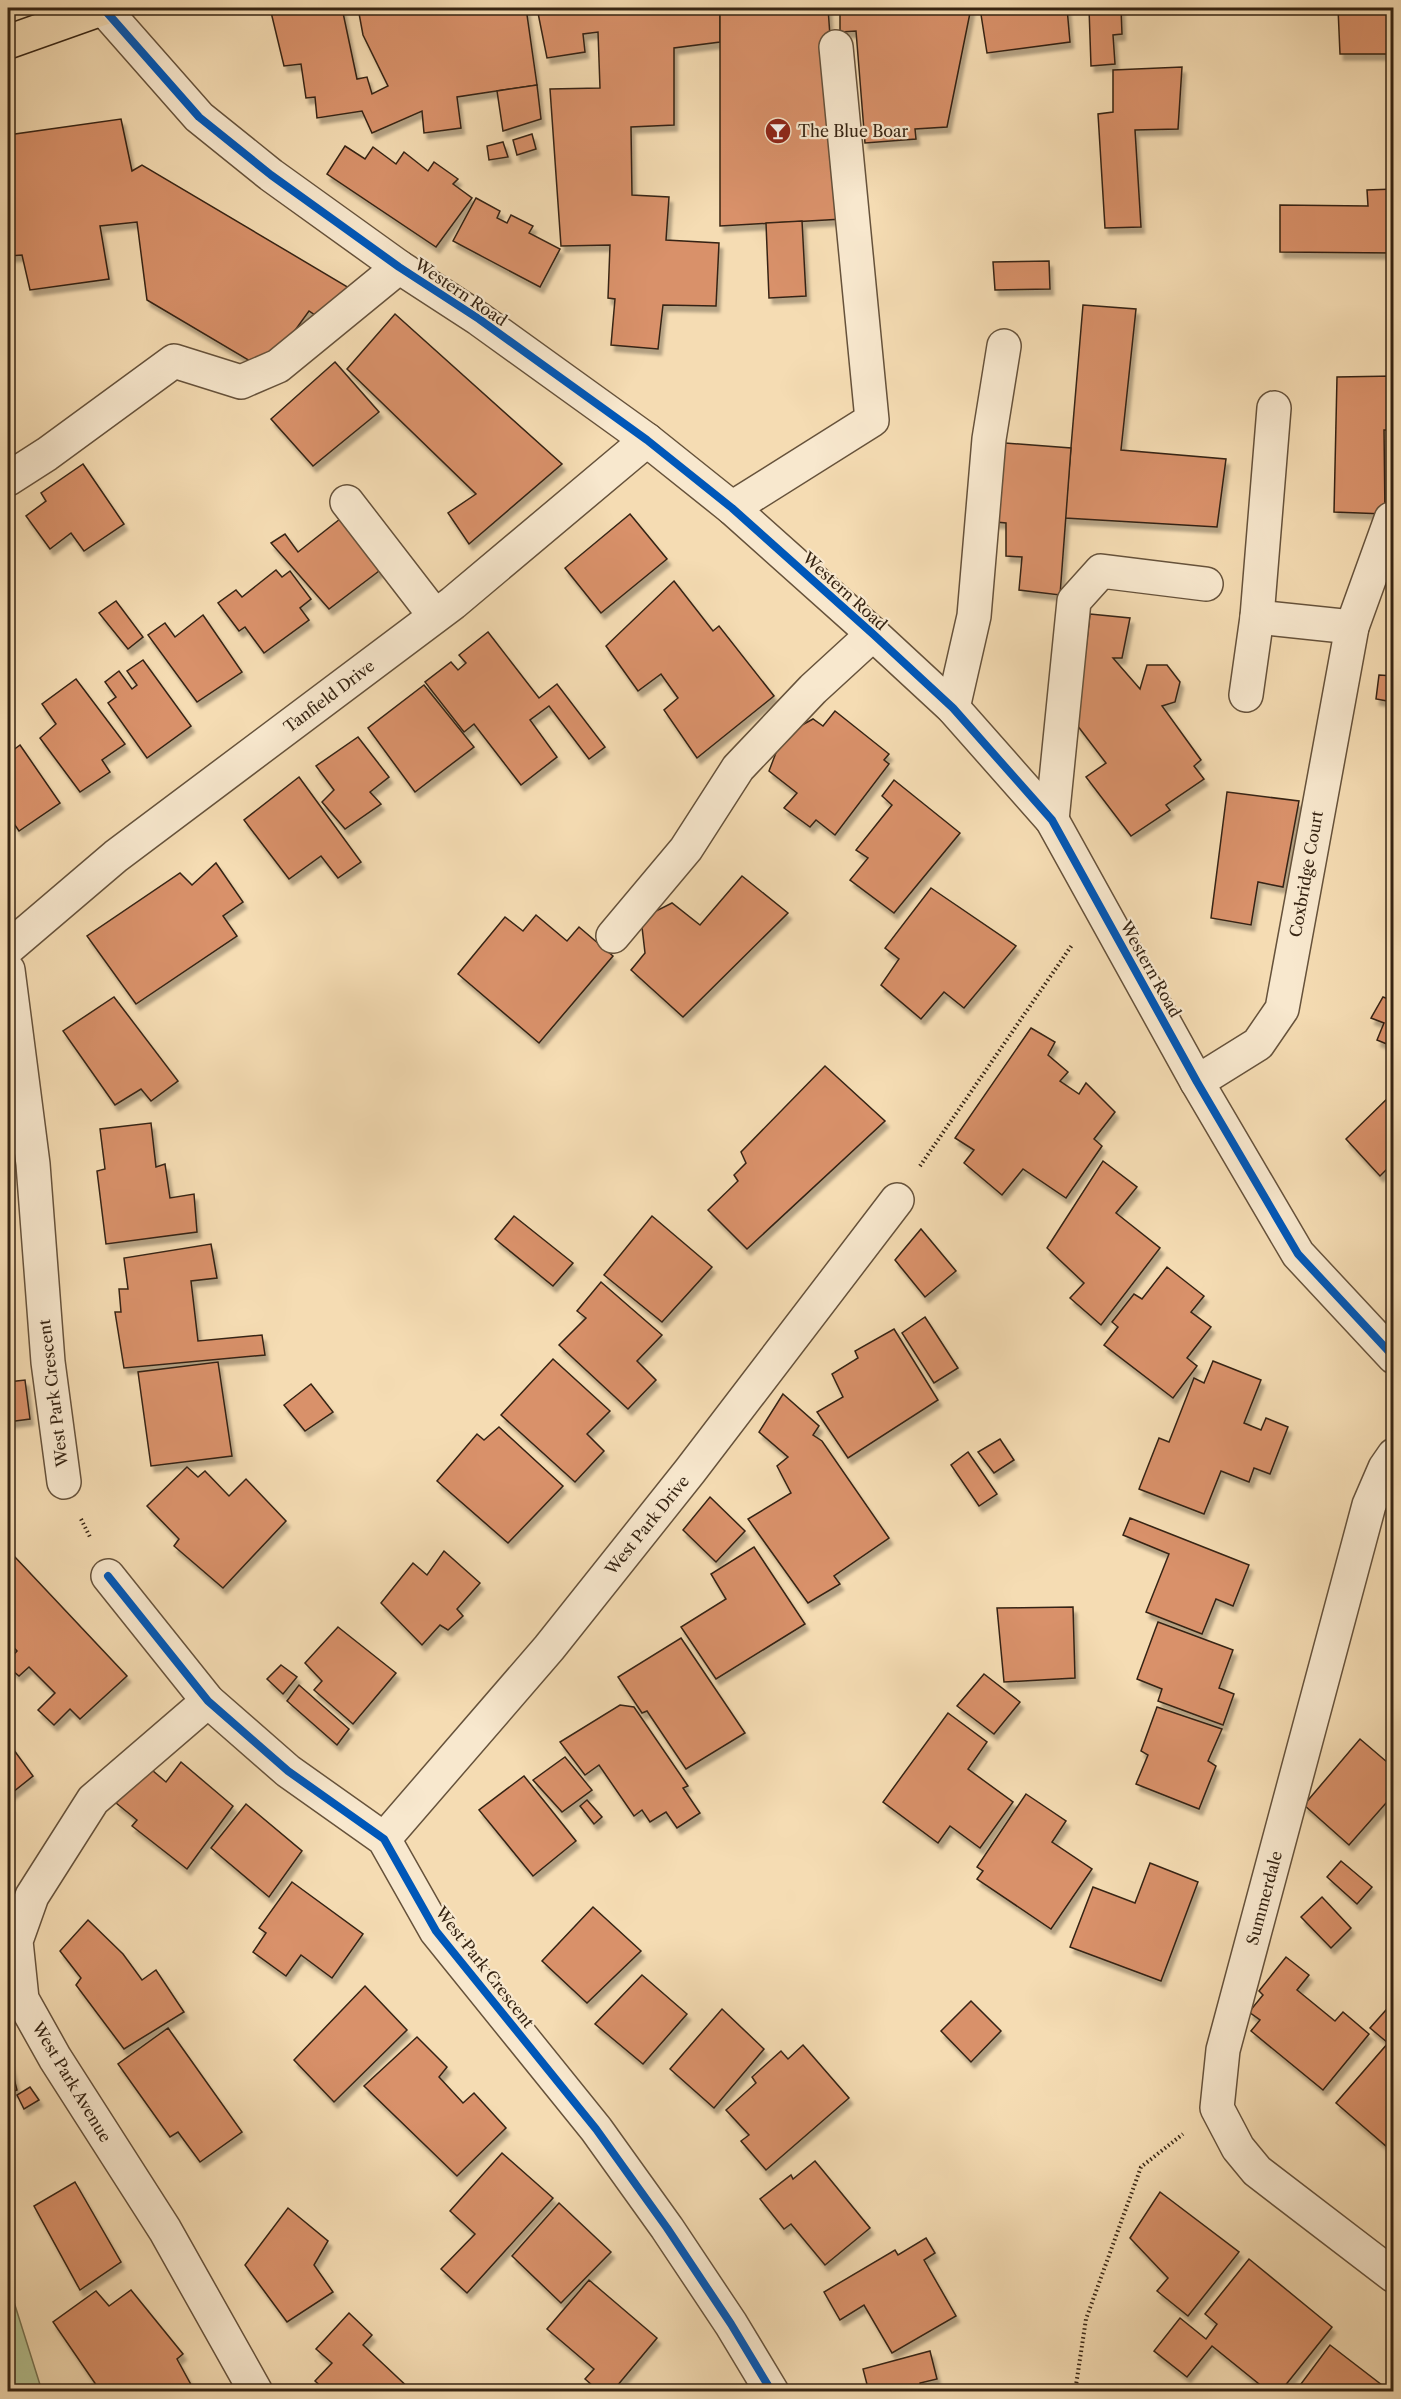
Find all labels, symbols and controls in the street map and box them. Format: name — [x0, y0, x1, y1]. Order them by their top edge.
bar icon: The Blue Boar — [763, 116, 793, 146]
place label: The Blue Boar — [798, 121, 909, 141]
street label: Western Road — [410, 253, 511, 330]
street label: Western Road — [798, 547, 892, 634]
street label: Tanfield Drive — [280, 655, 378, 737]
street label: Coxbridge Court — [1285, 809, 1327, 939]
street label: Western Road — [1116, 916, 1186, 1021]
street label: West Park Crescent — [34, 1318, 72, 1469]
street label: West Park Drive — [600, 1471, 693, 1580]
street label: Summerdale — [1242, 1849, 1286, 1947]
street label: West Park Crescent — [431, 1902, 539, 2032]
street label: West Park Avenue — [28, 2017, 116, 2146]

